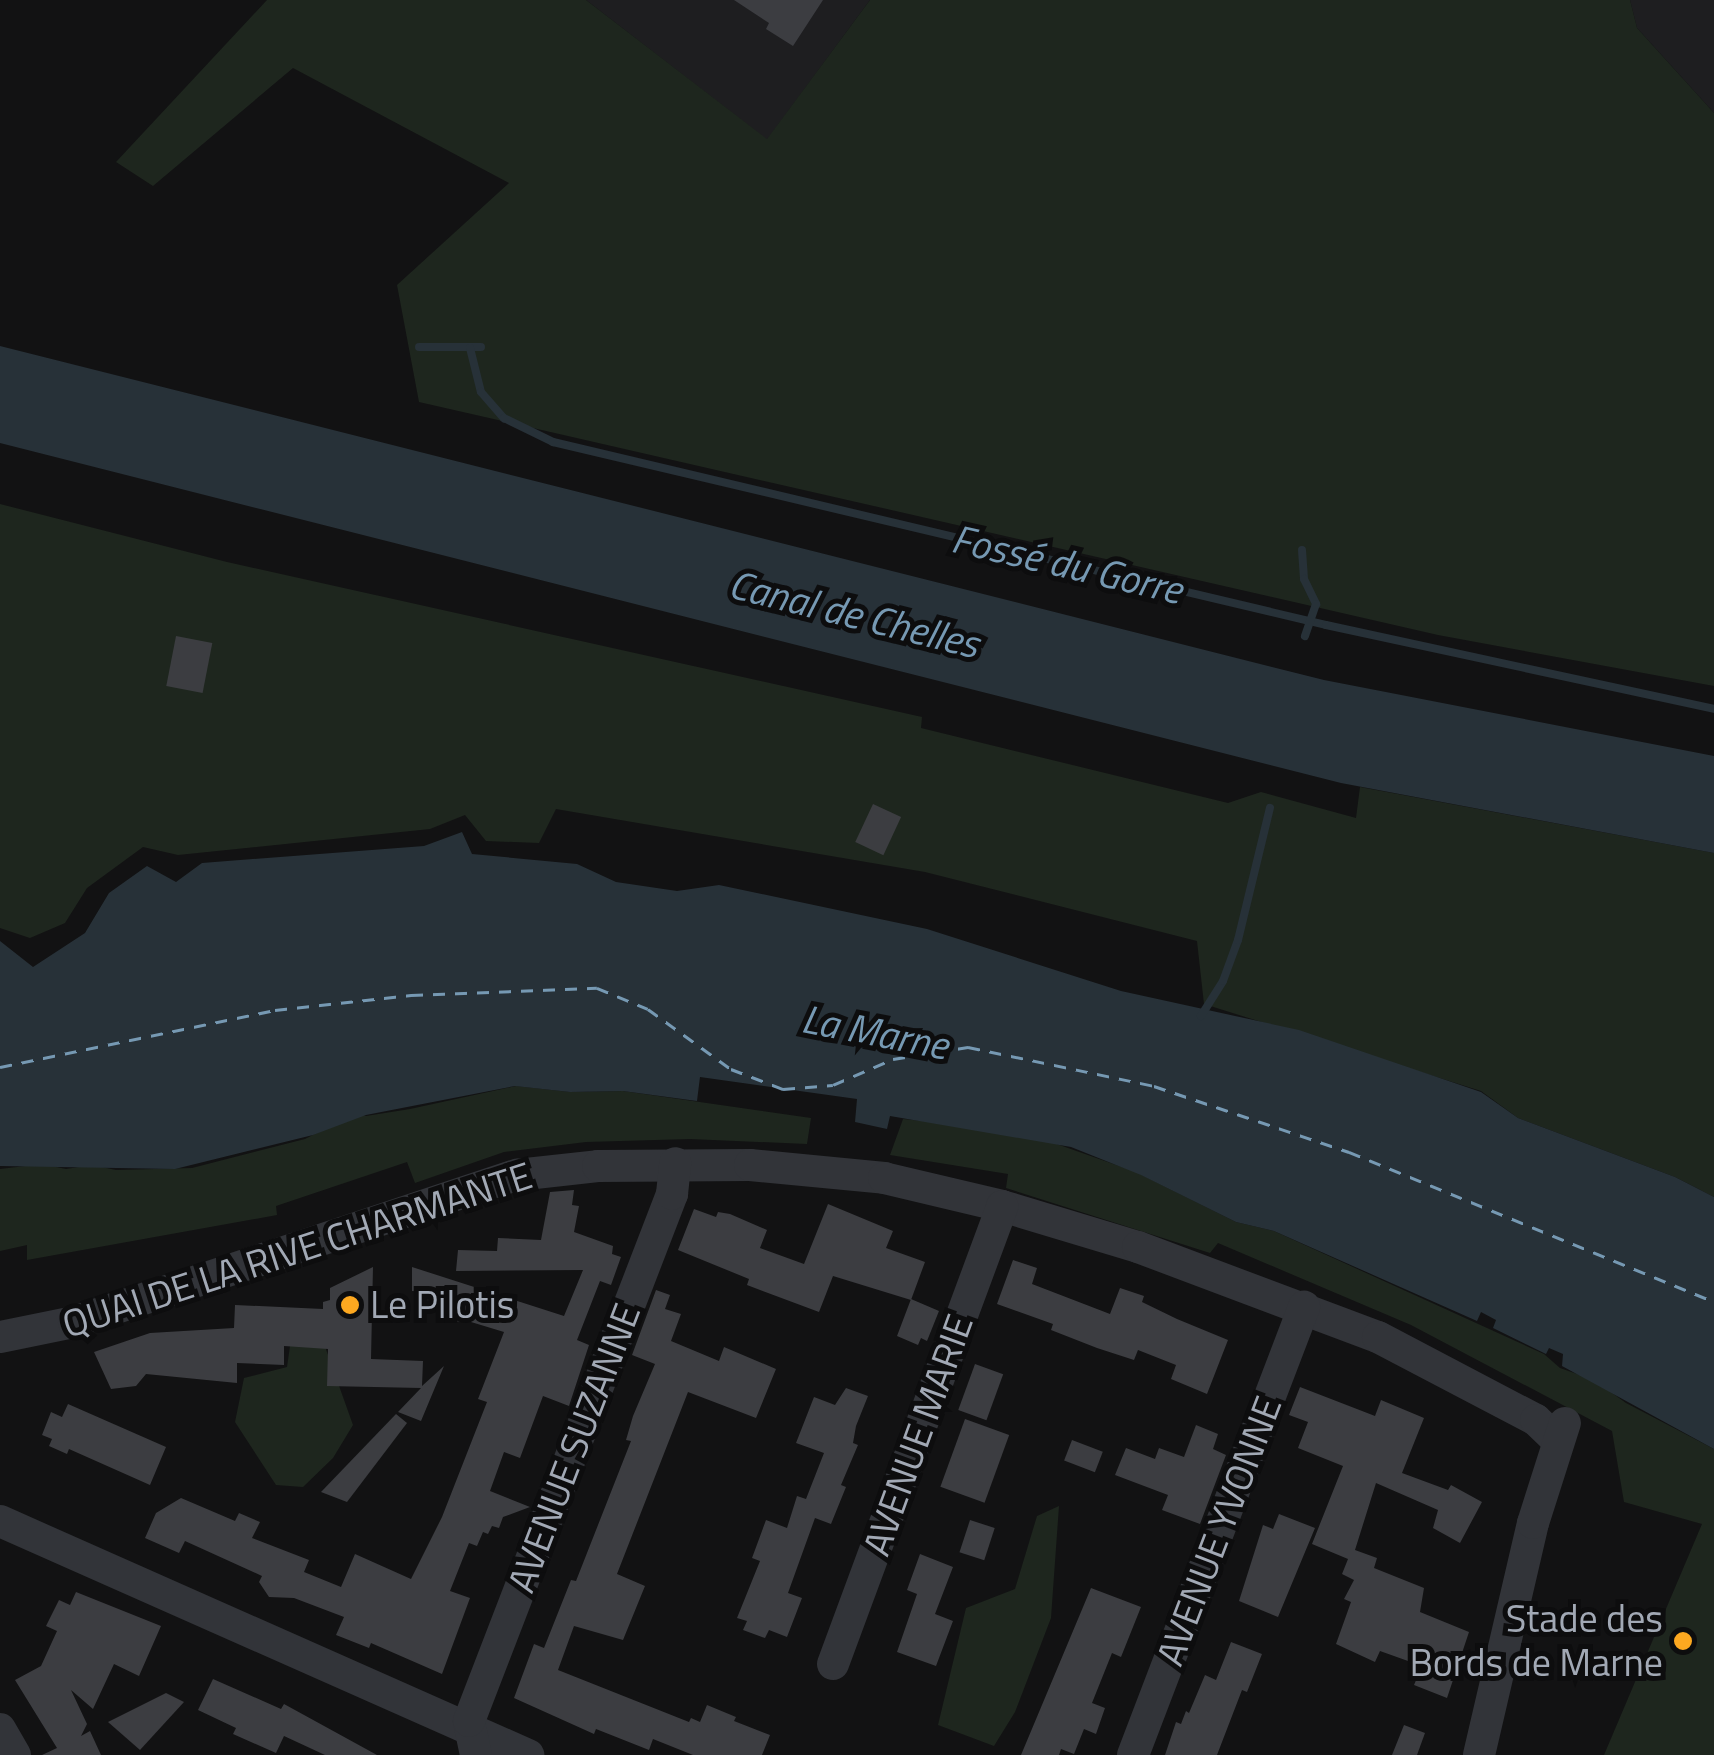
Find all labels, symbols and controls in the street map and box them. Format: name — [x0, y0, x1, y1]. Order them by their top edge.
water label: Fossé du Gorre — [947, 514, 1187, 614]
water label: Canal de Chelles — [724, 560, 984, 668]
water label: La Marne — [798, 994, 952, 1070]
street label: QUAI DE LA RIVE CHARMANTE — [57, 1153, 537, 1347]
place label: Le Pilotis — [370, 1282, 514, 1328]
marker: Le Pilotis — [339, 1294, 361, 1316]
street label: AVENUE SUZANNE — [498, 1298, 650, 1598]
street label: AVENUE MARIE — [853, 1309, 983, 1561]
street label: AVENUE YVONNE — [1147, 1390, 1291, 1672]
place label: Stade des Bords de Marne — [1409, 1596, 1663, 1686]
marker: Stade des Bords de Marne — [1672, 1630, 1694, 1652]

